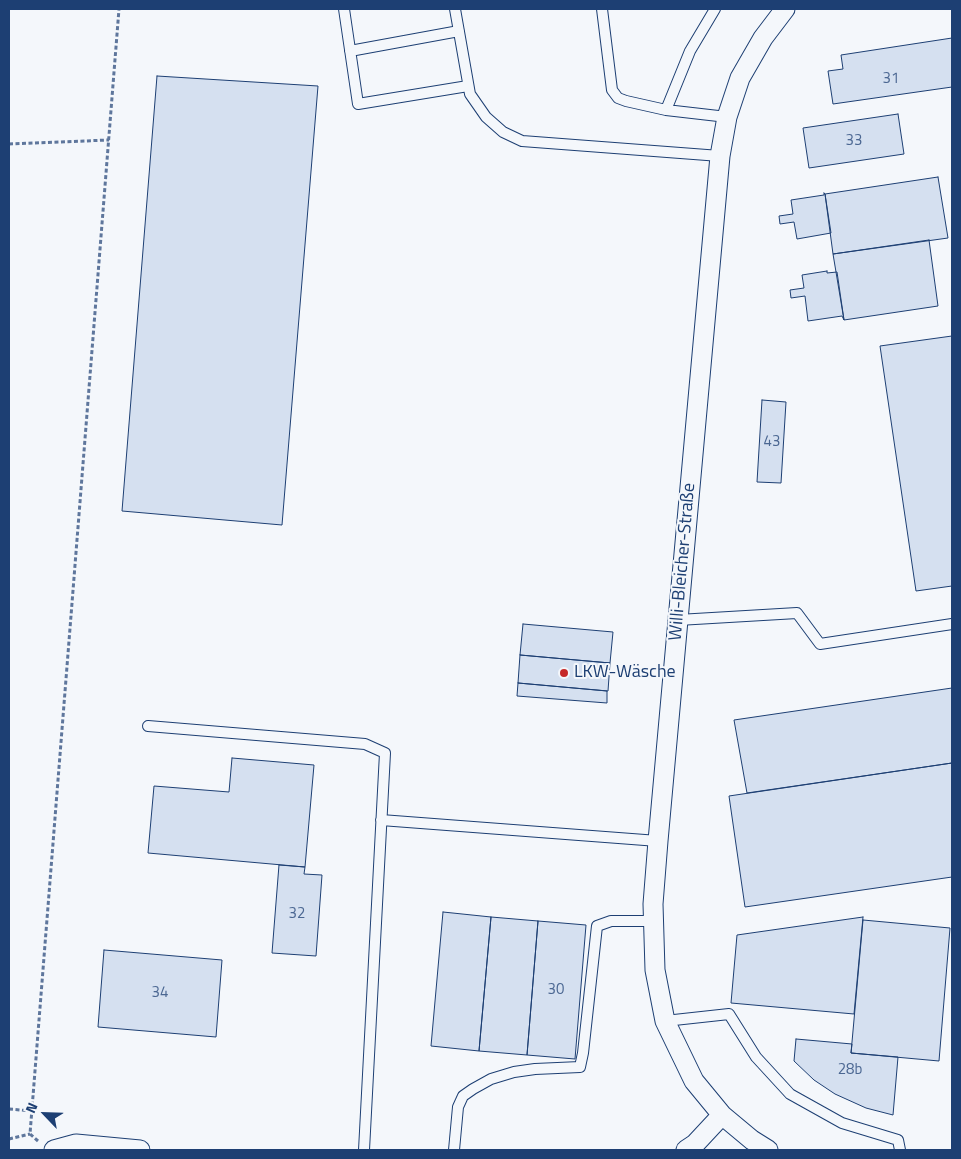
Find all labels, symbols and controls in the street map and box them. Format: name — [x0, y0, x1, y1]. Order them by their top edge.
house number: 31 — [883, 70, 899, 88]
house number: 33 — [846, 132, 862, 150]
house number: 43 — [764, 433, 780, 451]
street label: Willi-Bleicher-Straße — [665, 482, 701, 642]
place label: LKW-Wäsche — [574, 662, 676, 684]
marker: LKW-Wäsche — [558, 667, 570, 679]
house number: 32 — [289, 905, 305, 923]
house number: 30 — [548, 981, 564, 999]
house number: 34 — [152, 984, 168, 1002]
house number: 28b — [838, 1061, 862, 1079]
north arrow — [20, 1089, 70, 1139]
text: N — [19, 1099, 42, 1116]

